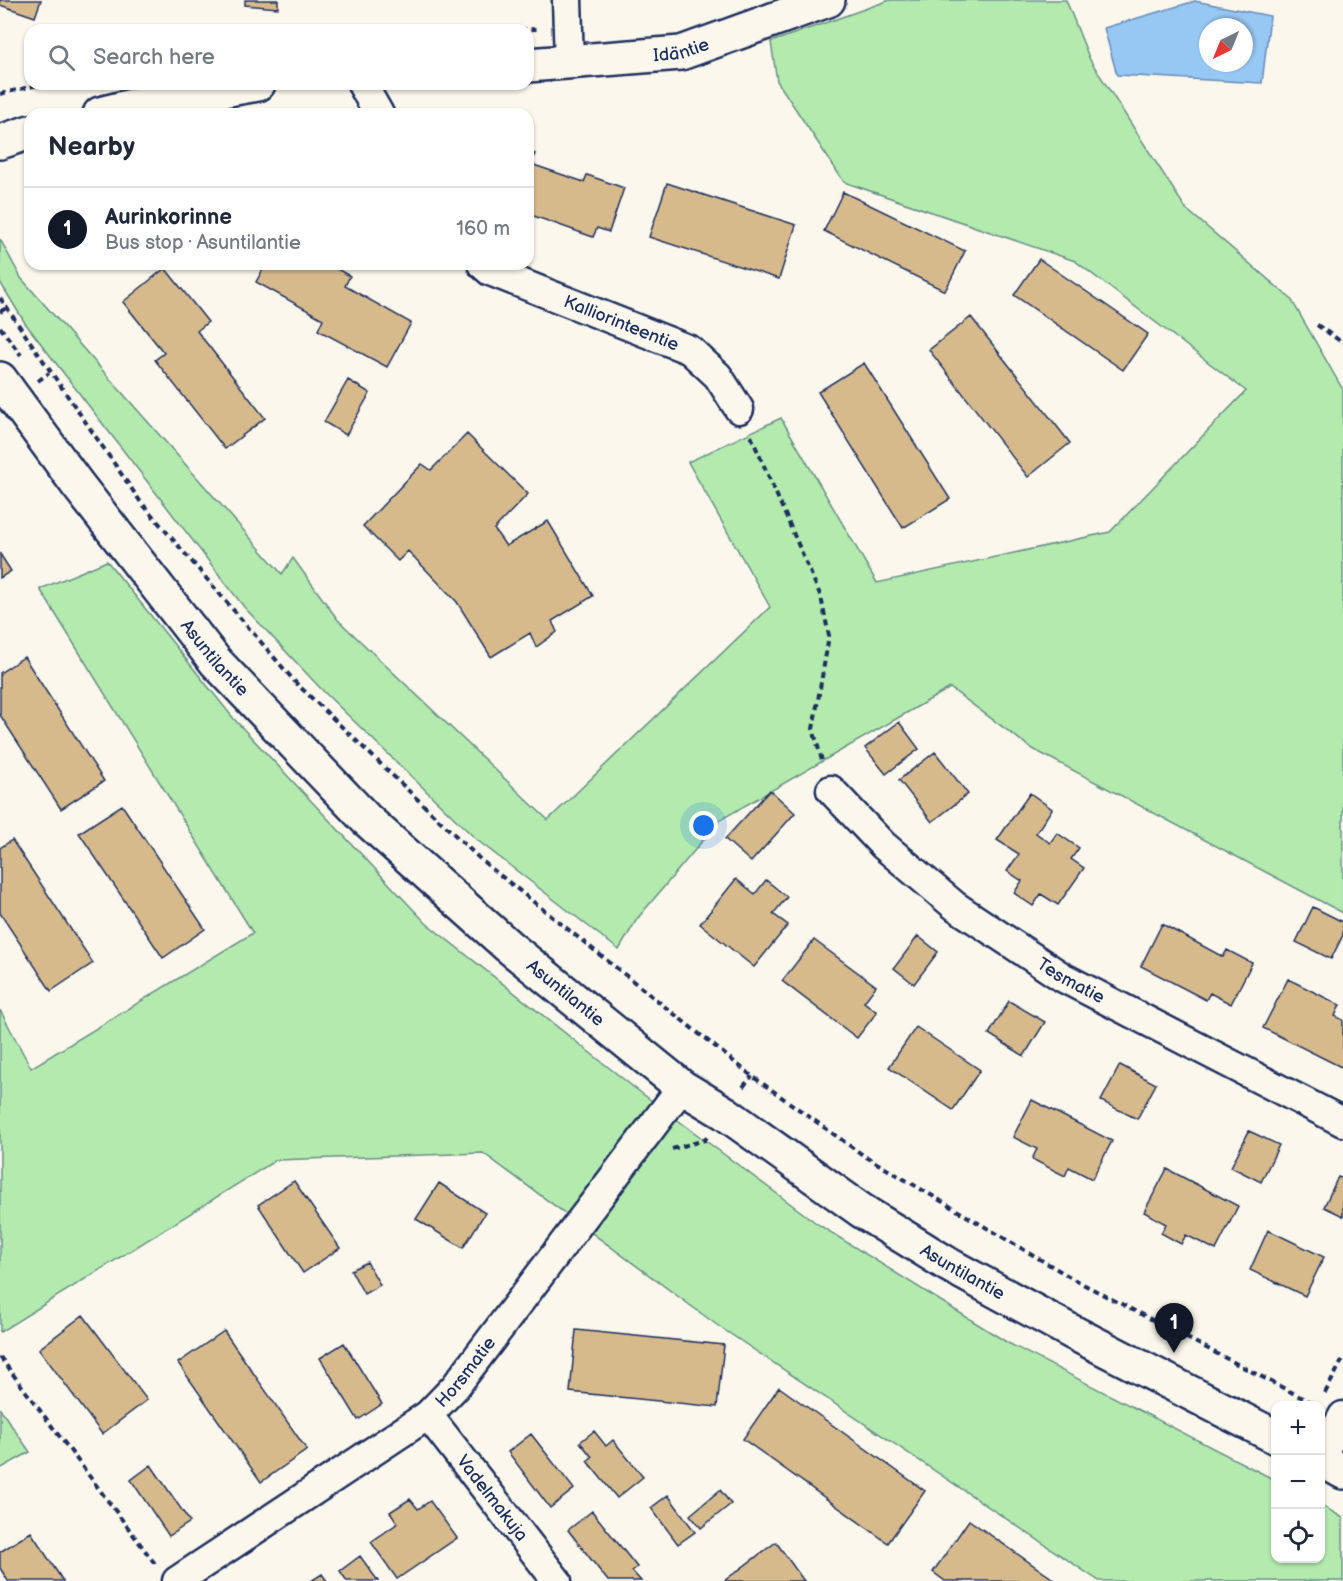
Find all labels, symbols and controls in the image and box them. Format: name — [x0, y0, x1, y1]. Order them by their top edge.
north arrow — [1199, 18, 1253, 72]
search box — [24, 24, 534, 90]
street label: Idäntie — [652, 33, 712, 66]
icon: search — [45, 41, 78, 74]
text: Search here — [93, 44, 215, 71]
text: Nearby — [48, 132, 135, 163]
text: Aurinkorinne — [105, 204, 232, 231]
text: 1 — [63, 217, 72, 241]
text: 160 m — [456, 217, 510, 241]
text: Bus stop · Asuntilantie — [105, 231, 301, 255]
street label: Kalliorinteentie — [561, 291, 682, 355]
street label: Asuntilantie — [176, 615, 253, 700]
your location — [689, 811, 718, 840]
street label: Tesmatie — [1033, 953, 1108, 1008]
street label: Asuntilantie — [523, 955, 609, 1031]
street label: Asuntilantie — [917, 1239, 1009, 1304]
pin: 1 — [1154, 1304, 1194, 1353]
street label: Horsmatie — [431, 1332, 500, 1412]
map controls — [1271, 1401, 1325, 1563]
button: + — [1271, 1401, 1325, 1455]
street label: Vadelmakuja — [452, 1451, 532, 1545]
button: − — [1271, 1455, 1325, 1509]
button: locate — [1271, 1509, 1325, 1563]

